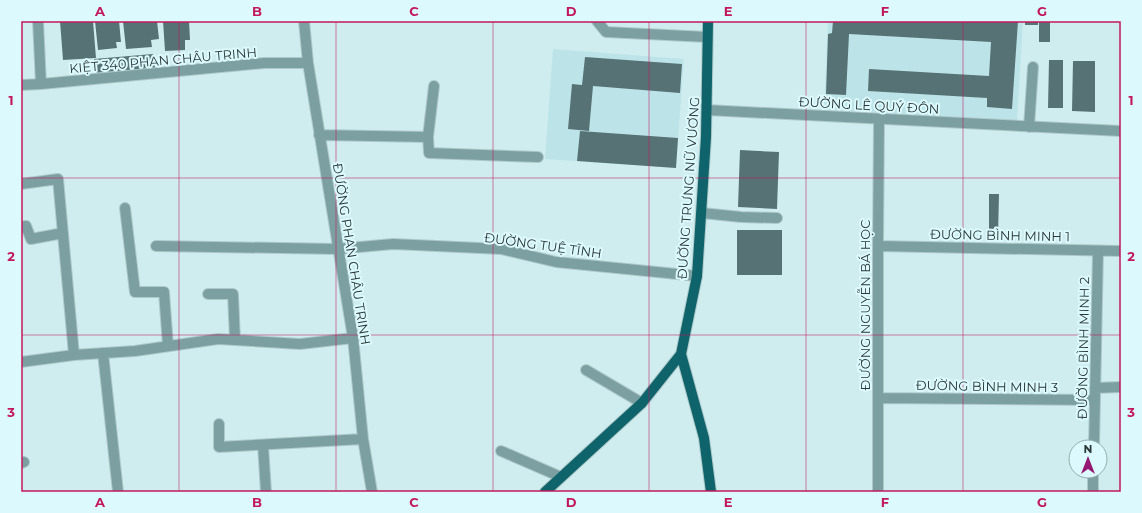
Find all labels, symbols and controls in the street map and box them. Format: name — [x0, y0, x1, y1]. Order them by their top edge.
text: A — [94, 3, 106, 19]
text: B — [252, 3, 262, 19]
text: C — [409, 3, 419, 19]
text: D — [566, 3, 577, 19]
text: E — [724, 3, 733, 19]
text: F — [881, 3, 889, 19]
text: G — [1037, 3, 1047, 19]
street label: KIỆT 340 PHAN CHÂU TRINH — [69, 44, 257, 76]
text: 1 — [8, 92, 14, 108]
text: 1 — [1128, 92, 1134, 108]
street label: ĐƯỜNG LÊ QUÝ ĐÔN — [798, 93, 940, 117]
street label: ĐƯỜNG TRƯNG NỮ VƯƠNG — [674, 96, 702, 280]
street label: ĐƯỜNG PHAN CHÂU TRINH — [330, 162, 374, 346]
street label: ĐƯỜNG NGUYỄN BÁ HỌC — [857, 220, 873, 390]
street label: ĐƯỜNG BÌNH MINH 1 — [930, 226, 1070, 244]
street label: ĐƯỜNG TUỆ TĨNH — [483, 229, 603, 261]
text: 2 — [7, 248, 15, 264]
text: 2 — [1127, 248, 1135, 264]
street label: ĐƯỜNG BÌNH MINH 2 — [1074, 277, 1092, 419]
street label: ĐƯỜNG BÌNH MINH 3 — [916, 377, 1058, 395]
text: 3 — [6, 404, 15, 420]
text: 3 — [1126, 404, 1135, 420]
north arrow — [1068, 439, 1108, 479]
text: N — [1084, 442, 1092, 456]
text: A — [94, 494, 106, 510]
text: B — [252, 494, 262, 510]
text: C — [409, 494, 419, 510]
text: D — [566, 494, 577, 510]
text: E — [724, 494, 733, 510]
text: F — [881, 494, 889, 510]
text: G — [1037, 494, 1047, 510]

